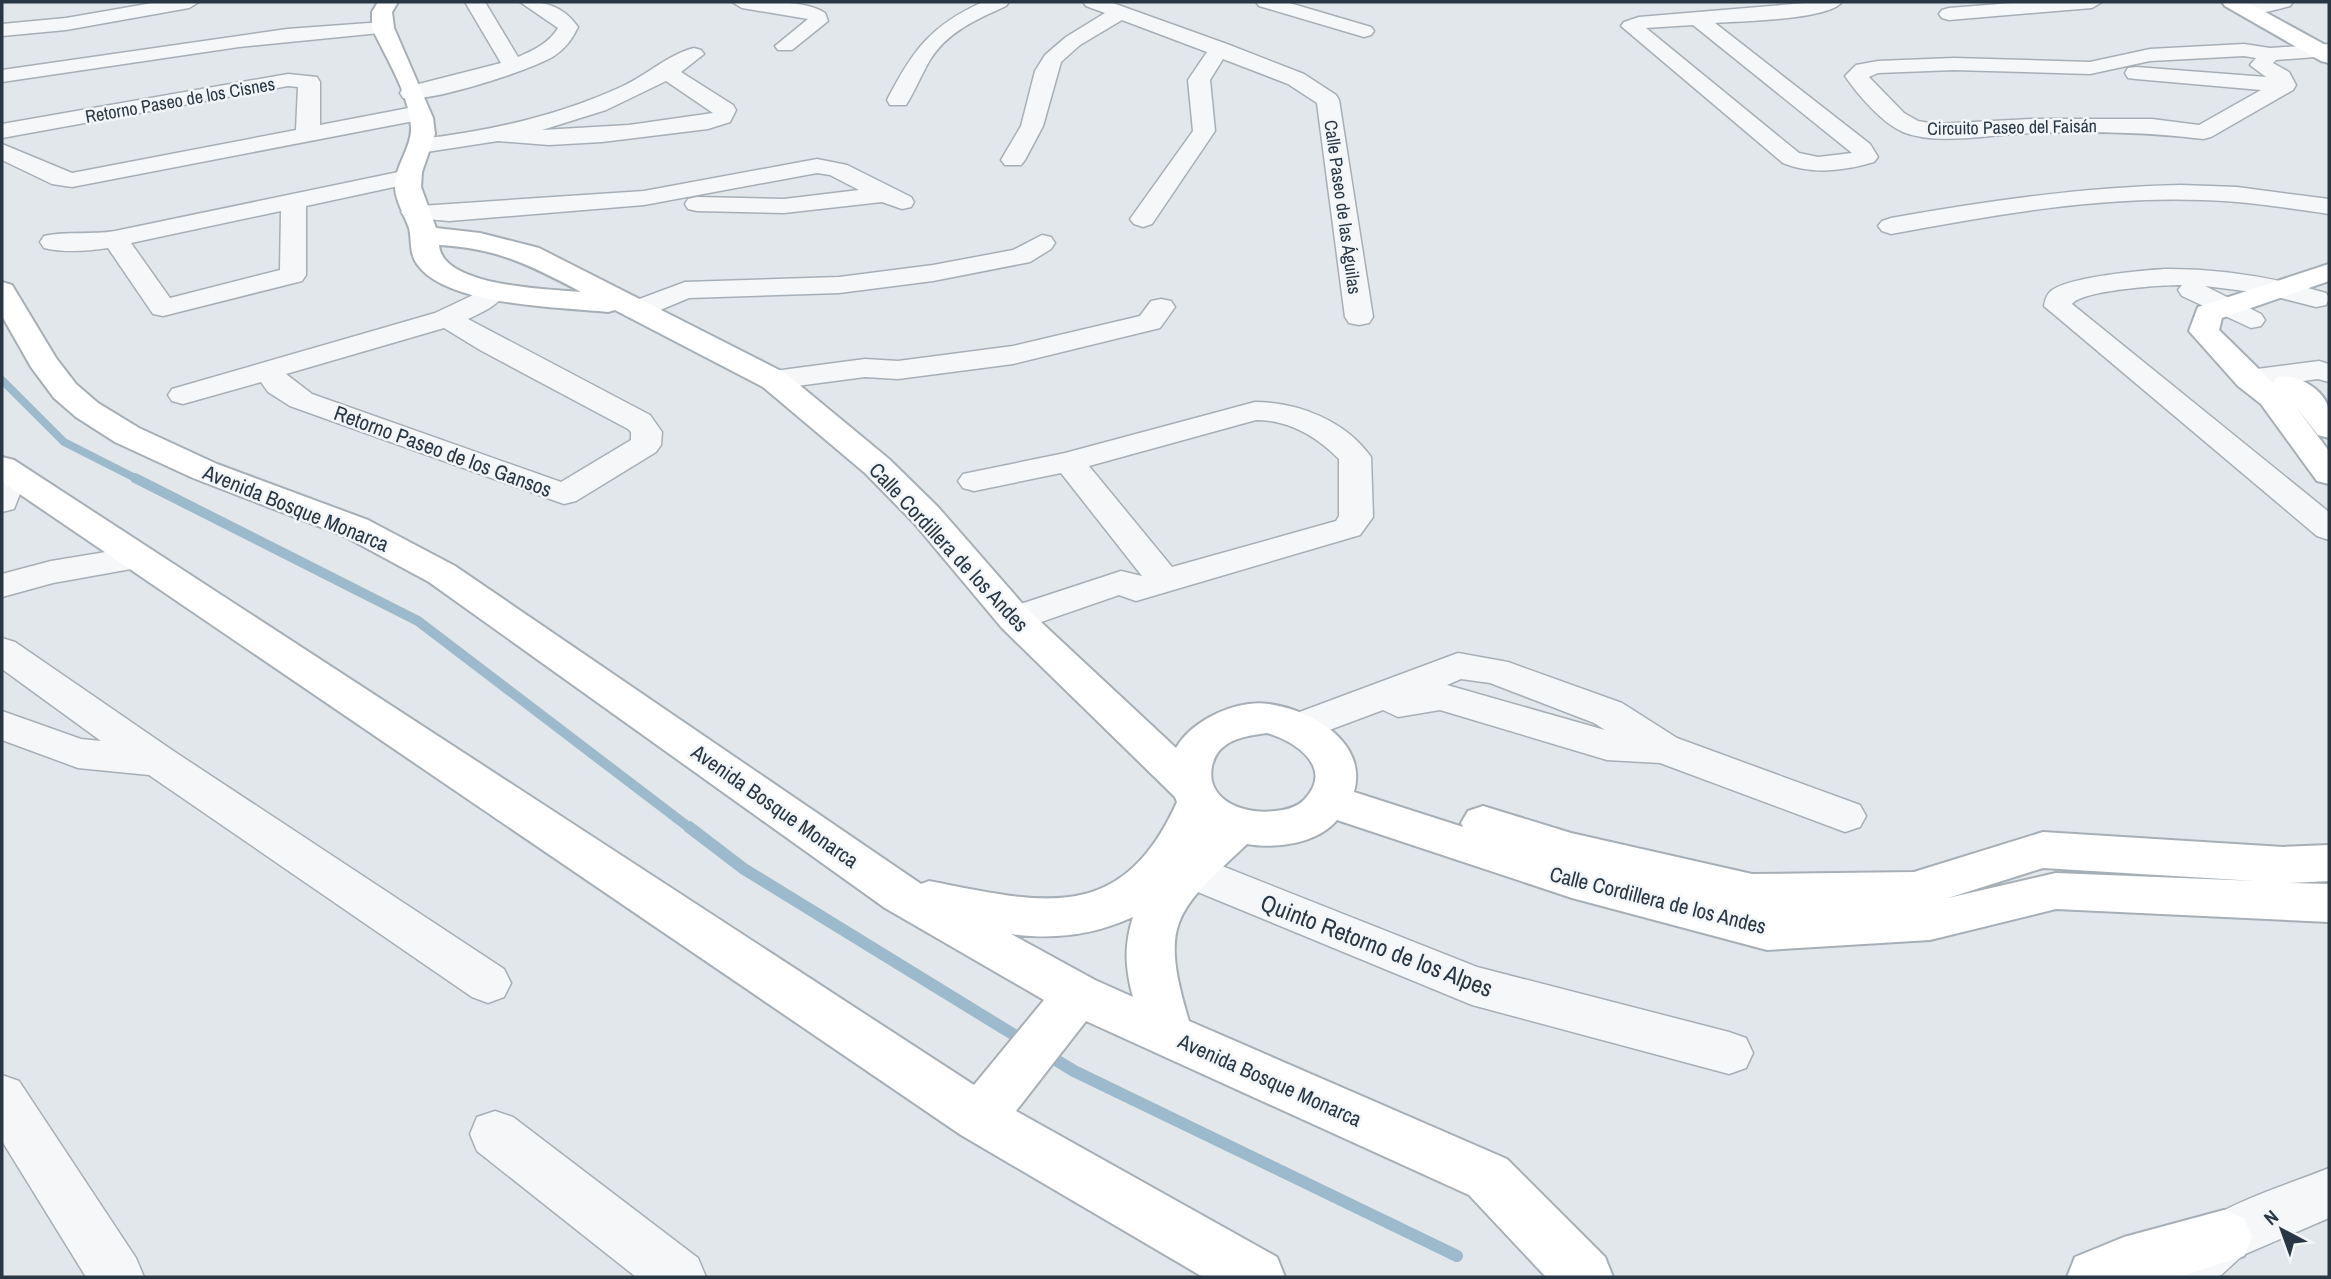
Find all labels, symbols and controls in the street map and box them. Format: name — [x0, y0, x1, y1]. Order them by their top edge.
street label: Retorno Paseo de los Cisnes — [83, 71, 277, 129]
street label: Circuito Paseo del Faisán — [1927, 113, 2097, 141]
street label: Calle Paseo de las Águilas — [1318, 118, 1368, 296]
street label: Retorno Paseo de los Gansos — [330, 398, 556, 504]
street label: Calle Cordillera de los Andes — [863, 456, 1035, 638]
street label: Avenida Bosque Monarca — [198, 457, 394, 559]
street label: Avenida Bosque Monarca — [685, 737, 865, 875]
street label: Calle Cordillera de los Andes — [1547, 859, 1769, 941]
street label: Quinto Retorno de los Alpes — [1256, 886, 1498, 1004]
street label: Avenida Bosque Monarca — [1173, 1026, 1367, 1134]
north arrow — [2247, 1195, 2317, 1265]
text: N — [2258, 1204, 2284, 1231]

